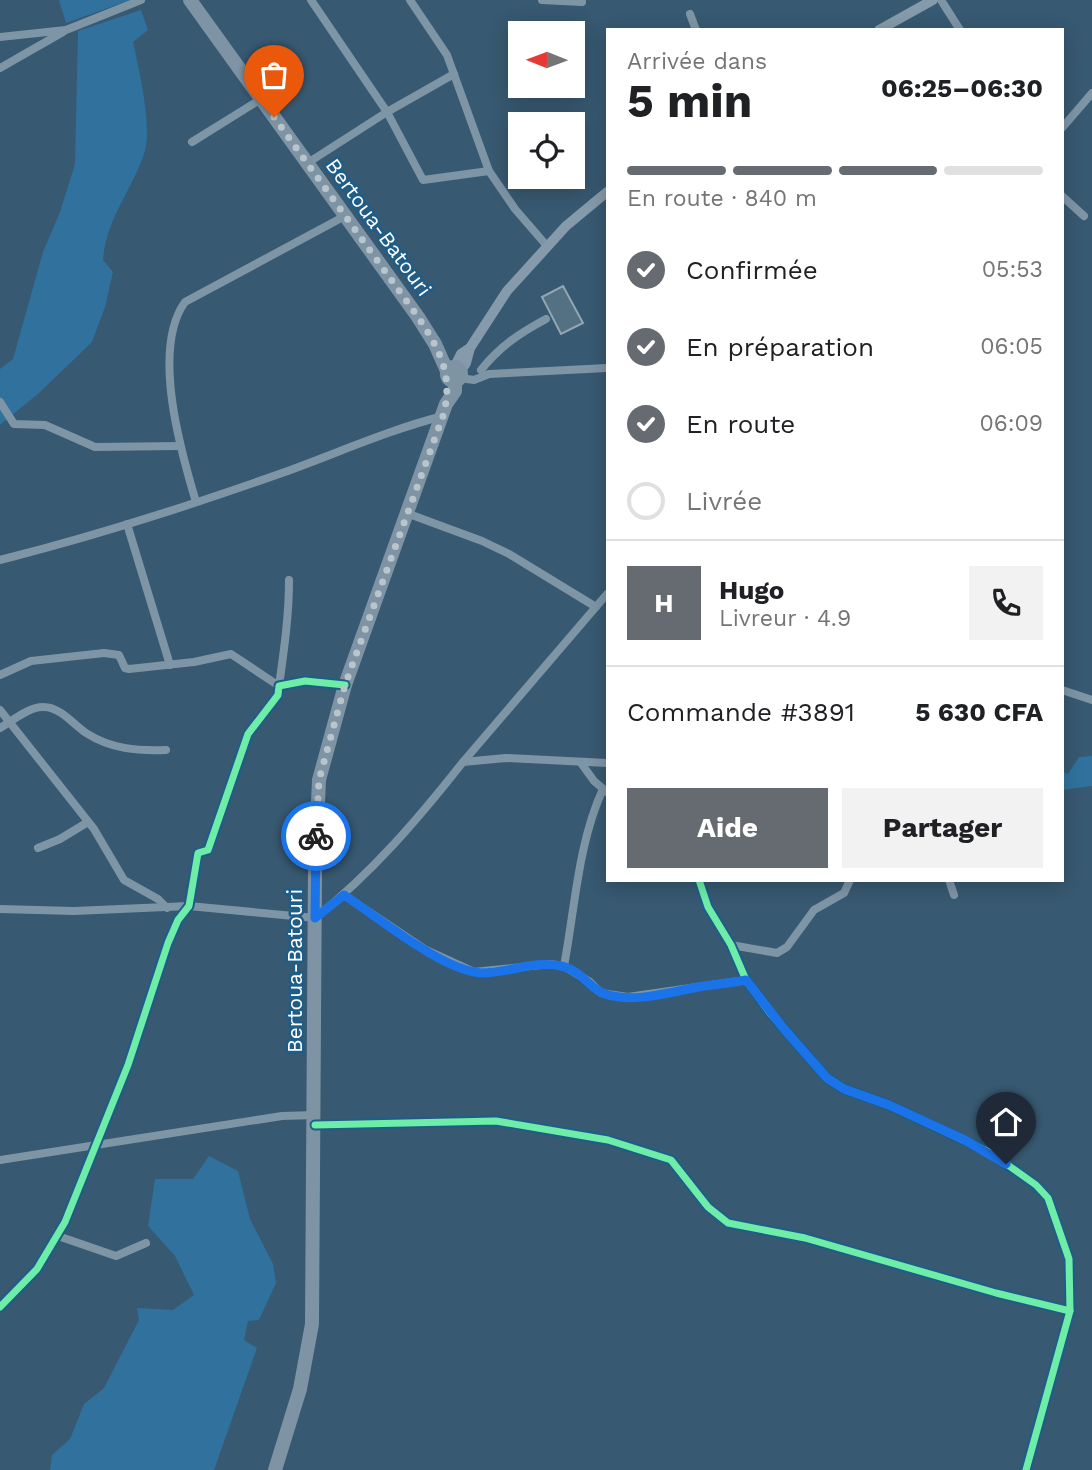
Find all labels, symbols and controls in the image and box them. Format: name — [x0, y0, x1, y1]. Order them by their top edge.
north arrow — [508, 21, 584, 98]
map controls — [508, 21, 585, 189]
pin — [244, 45, 304, 117]
text: Arrivée dans — [627, 48, 767, 75]
icon: bag — [255, 56, 293, 94]
text: 06:25–06:30 — [881, 73, 1043, 103]
text: 5 min — [627, 74, 752, 128]
button: locate — [508, 112, 585, 189]
street label: Bertoua-Batouri — [321, 153, 437, 301]
text: En route · 840 m — [627, 185, 817, 212]
icon: check — [627, 251, 665, 289]
text: Confirmée — [686, 255, 818, 285]
text: 05:53 — [982, 256, 1043, 283]
icon: check — [627, 328, 665, 366]
text: En préparation — [686, 332, 874, 362]
text: 06:05 — [980, 333, 1043, 360]
icon: check — [627, 405, 665, 443]
text: En route — [686, 409, 795, 439]
text: 06:09 — [979, 410, 1043, 437]
text: Livrée — [686, 486, 762, 516]
button: phone — [969, 566, 1043, 640]
text: Hugo — [719, 575, 784, 605]
text: H — [654, 588, 674, 618]
text: Livreur · 4.9 — [719, 605, 851, 632]
text: Commande #3891 — [627, 697, 855, 727]
text: 5 630 CFA — [915, 697, 1043, 727]
button: Aide — [627, 788, 828, 868]
button: Partager — [842, 788, 1043, 868]
courier — [281, 801, 351, 871]
icon: bike — [297, 817, 335, 855]
street label: Bertoua-Batouri — [282, 889, 307, 1053]
pin — [976, 1092, 1036, 1164]
icon: home — [987, 1103, 1025, 1141]

